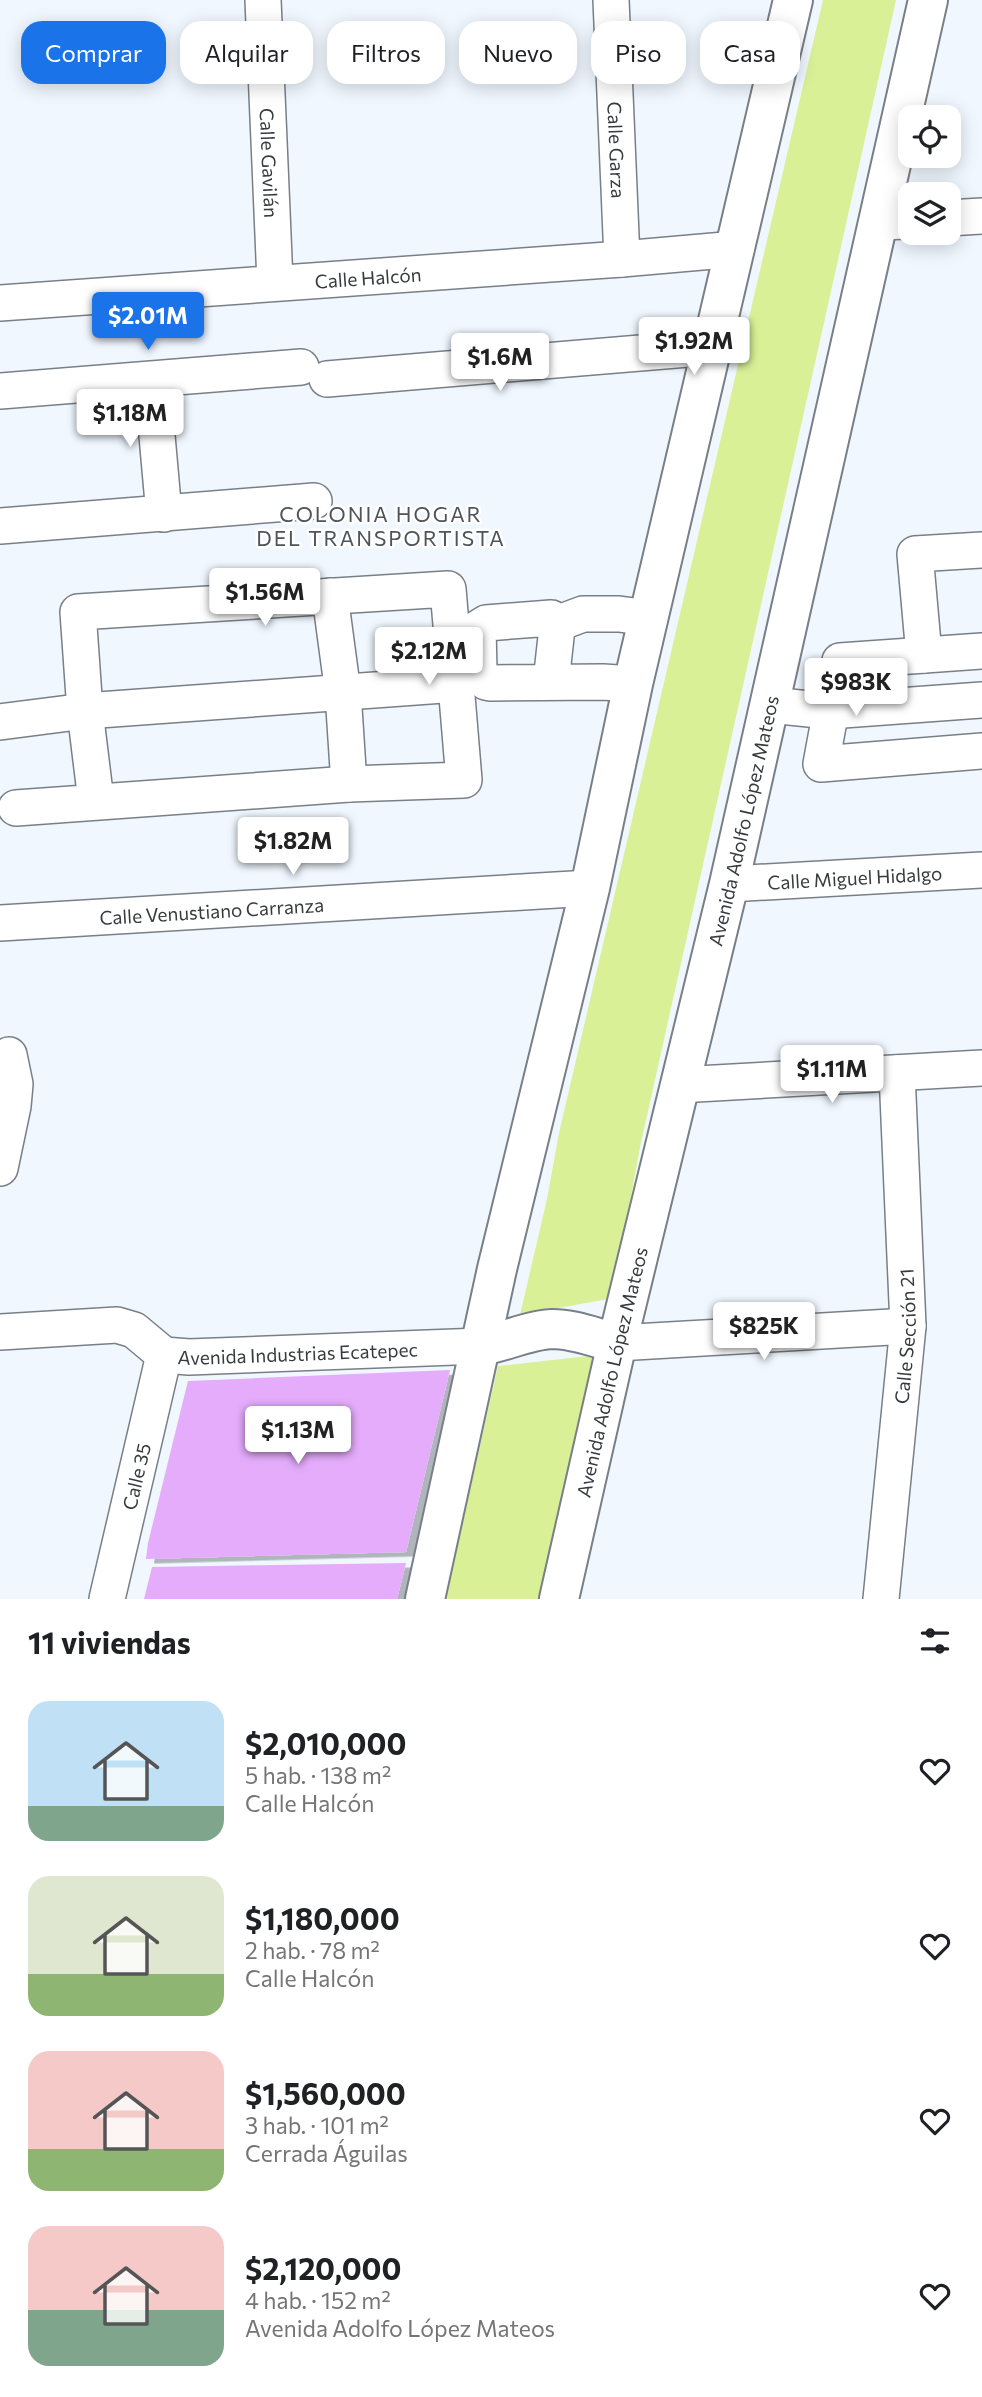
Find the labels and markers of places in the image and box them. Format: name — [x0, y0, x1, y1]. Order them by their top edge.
pin: $2.01M — [91, 292, 205, 352]
pin: $1.92M — [637, 318, 751, 377]
pin: $1.6M — [451, 334, 549, 393]
pin: $1.18M — [73, 390, 187, 449]
pin: $1.56M — [208, 568, 322, 628]
pin: $2.12M — [372, 628, 486, 687]
pin: $983K — [807, 658, 905, 718]
pin: $1.82M — [236, 818, 350, 877]
pin: $1.11M — [775, 1046, 889, 1105]
pin: $825K — [715, 1302, 813, 1362]
pin: $1.13M — [241, 1406, 355, 1466]

